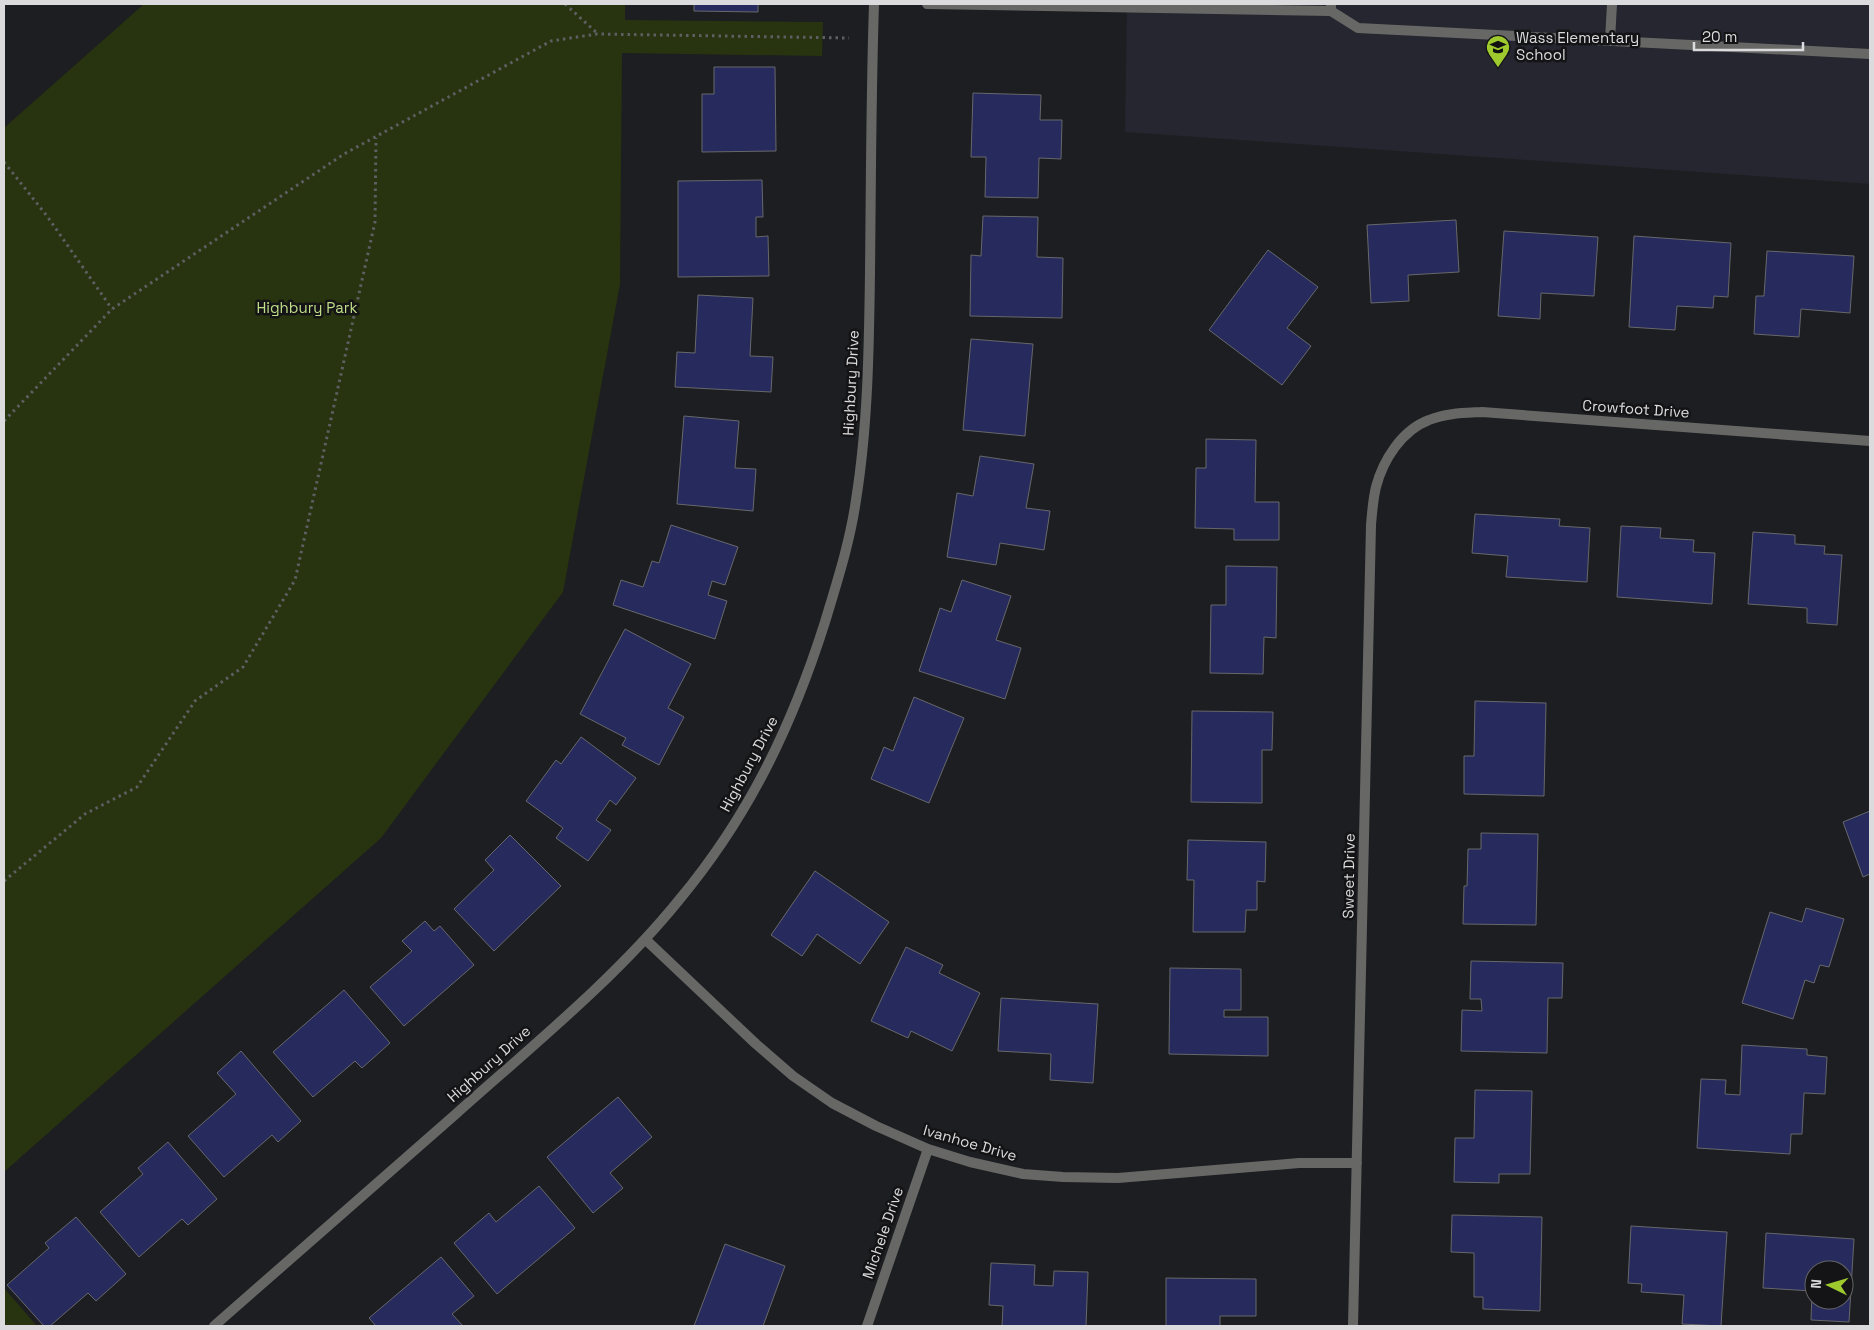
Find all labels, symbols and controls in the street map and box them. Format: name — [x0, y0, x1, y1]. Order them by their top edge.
scale bar — [1694, 20, 1803, 52]
text: 20 m — [1702, 27, 1737, 46]
place label: Wass Elementary School — [1516, 28, 1639, 64]
school or university icon: Wass Elementary School — [1485, 34, 1511, 68]
park label: Highbury Park — [256, 298, 358, 317]
street label: Highbury Drive — [838, 330, 863, 436]
street label: Crowfoot Drive — [1582, 395, 1690, 422]
street label: Highbury Drive — [715, 712, 782, 815]
street label: Sweet Drive — [1338, 833, 1359, 919]
street label: Highbury Drive — [443, 1021, 534, 1106]
street label: Ivanhoe Drive — [921, 1120, 1019, 1165]
street label: Michele Drive — [858, 1184, 907, 1281]
north arrow — [1804, 1260, 1854, 1310]
text: N — [1807, 1278, 1825, 1289]

